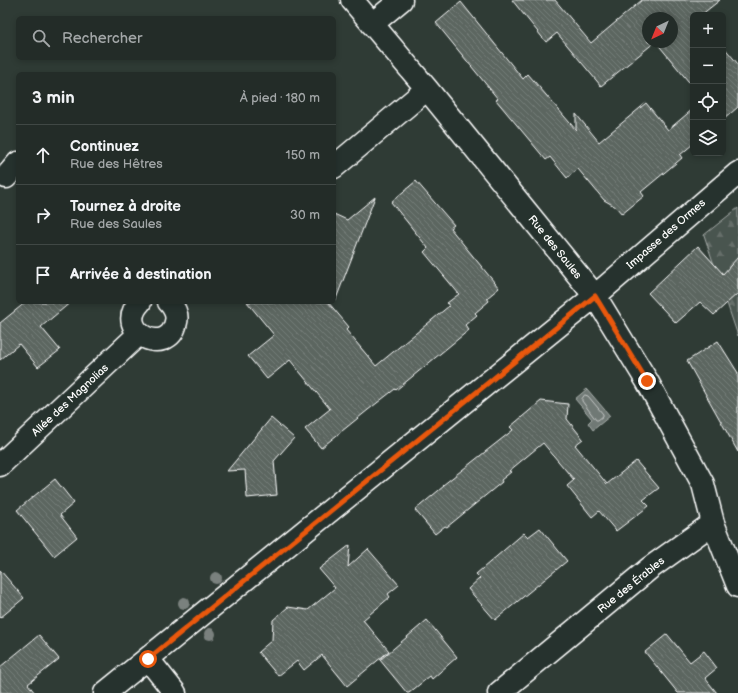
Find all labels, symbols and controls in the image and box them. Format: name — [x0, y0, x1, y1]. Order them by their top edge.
north arrow — [642, 12, 678, 48]
map controls — [690, 12, 726, 156]
button: + — [690, 12, 726, 48]
search box — [16, 16, 336, 60]
icon: search — [30, 27, 52, 49]
text: Rechercher — [62, 29, 142, 48]
button: − — [690, 48, 726, 84]
button: locate — [690, 84, 726, 120]
text: 3 min — [32, 88, 75, 108]
text: À pied · 180 m — [240, 90, 320, 106]
button: layers — [690, 120, 726, 156]
text: Continuez — [70, 137, 139, 156]
icon: ahead — [32, 144, 54, 166]
text: 150 m — [286, 147, 320, 163]
text: Rue des Hêtres — [70, 156, 163, 172]
street label: Impasse des Ormes — [624, 196, 708, 272]
text: Tournez à droite — [70, 197, 181, 216]
icon: right — [32, 204, 54, 226]
text: 30 m — [290, 207, 320, 223]
street label: Rue des Saules — [525, 213, 585, 282]
text: Rue des Saules — [70, 216, 162, 232]
icon: arrive — [32, 264, 54, 286]
text: Arrivée à destination — [70, 265, 212, 284]
street label: Allée des Magnolias — [29, 361, 111, 439]
route end — [638, 372, 656, 390]
street label: Rue des Érables — [594, 553, 667, 616]
route start — [139, 650, 157, 668]

